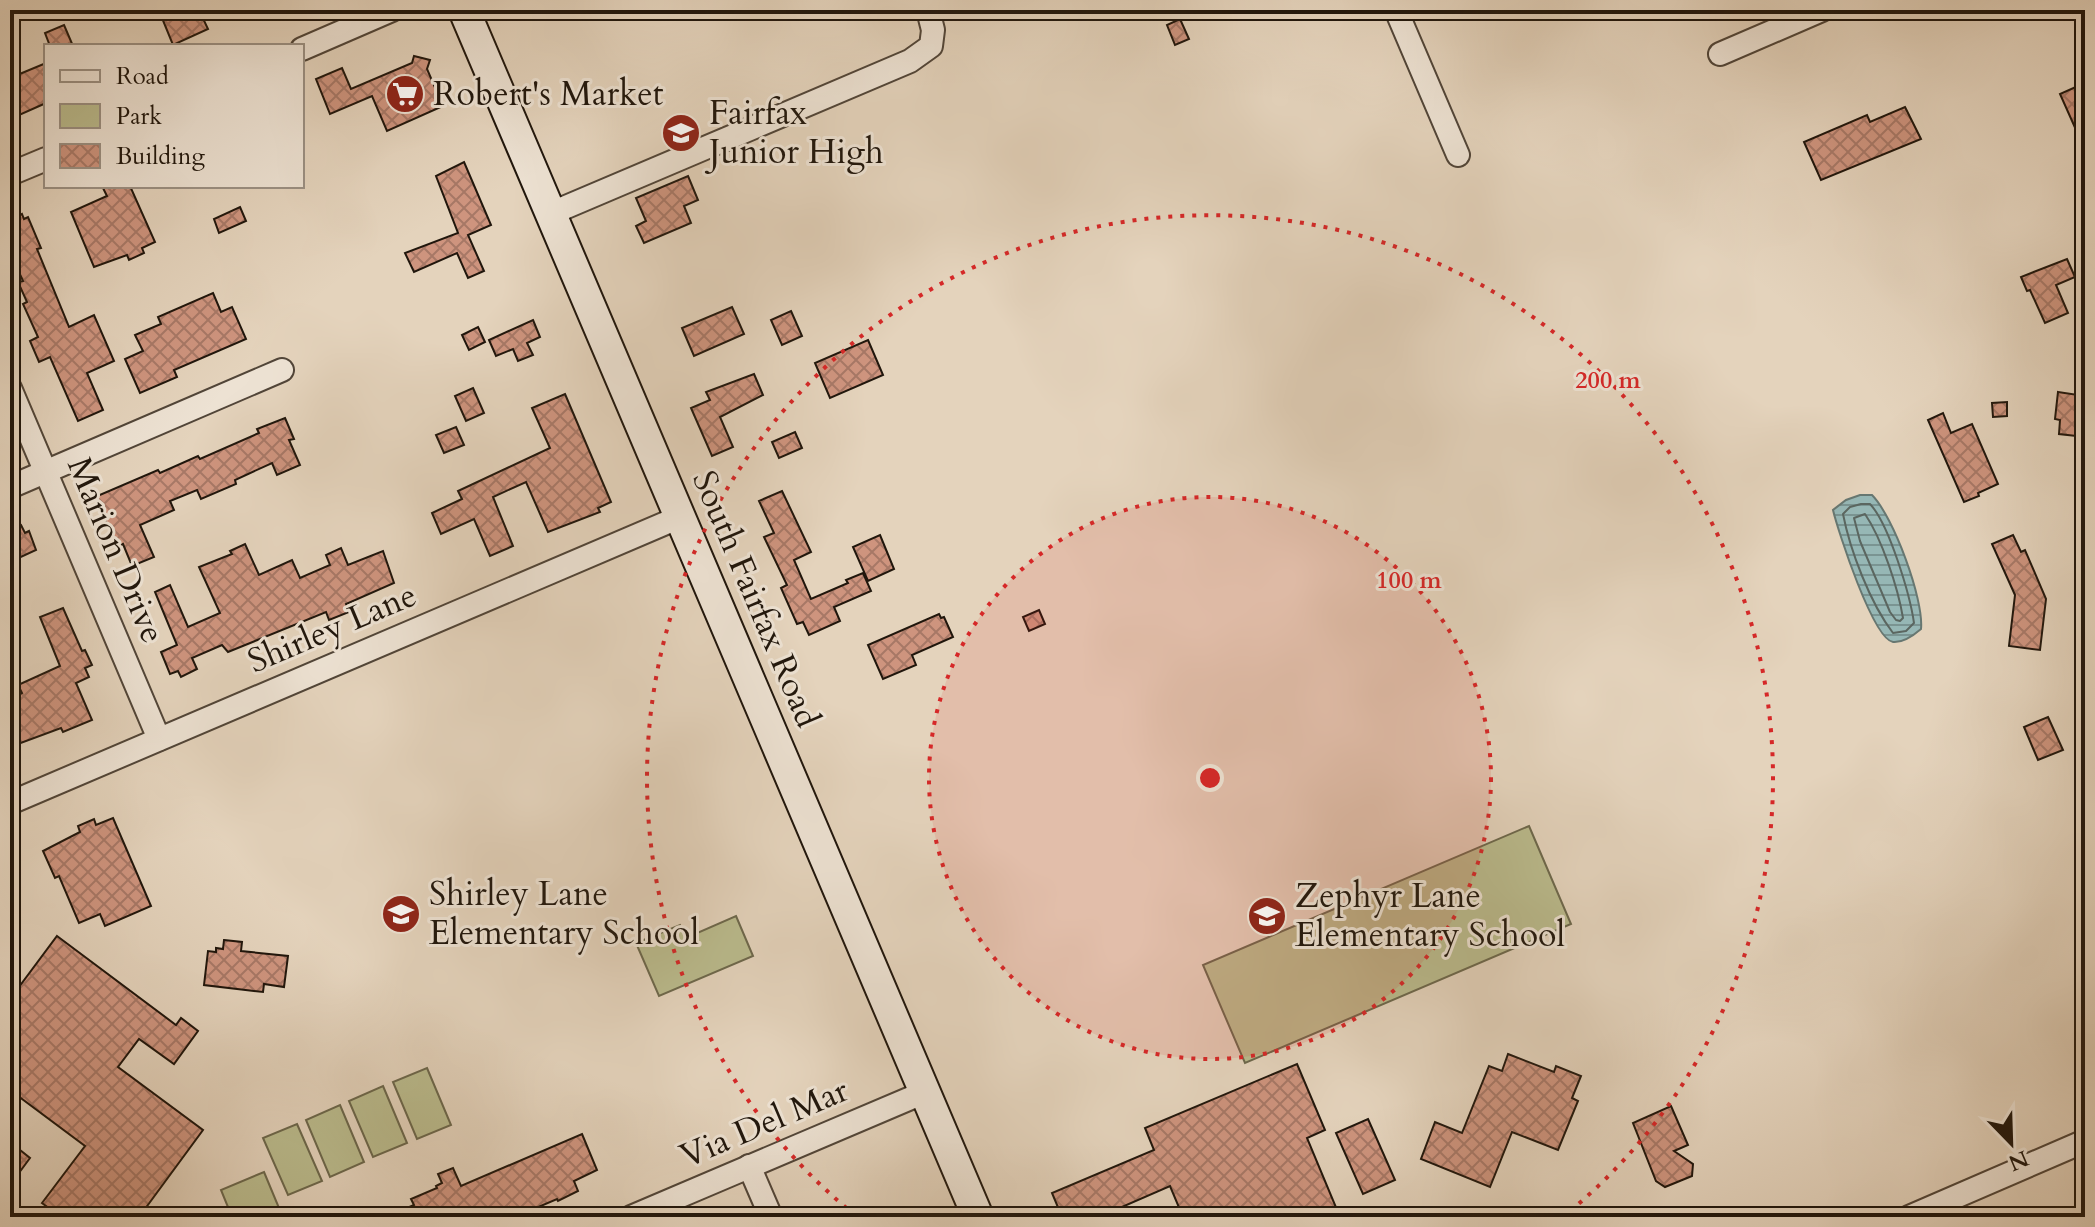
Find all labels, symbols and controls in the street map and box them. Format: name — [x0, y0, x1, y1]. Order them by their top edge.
legend — [44, 44, 304, 188]
text: Road — [116, 60, 169, 93]
place label: Robert's Market — [433, 71, 664, 117]
supermarket icon: Robert's Market — [384, 73, 426, 115]
place label: Fairfax Junior High — [704, 90, 884, 175]
text: Park — [116, 100, 162, 133]
school or university icon: Fairfax Junior High — [660, 112, 702, 154]
text: Building — [116, 140, 206, 173]
text: 200 m — [1575, 364, 1642, 397]
street label: Marion Drive — [56, 450, 176, 650]
street label: South Fairfax Road — [681, 464, 831, 734]
text: 100 m — [1376, 564, 1443, 597]
street label: Shirley Lane — [241, 572, 423, 684]
centre of rings — [1196, 764, 1224, 792]
place label: Shirley Lane Elementary School — [429, 871, 699, 956]
place label: Zephyr Lane Elementary School — [1295, 873, 1565, 958]
school or university icon: Shirley Lane Elementary School — [380, 893, 422, 935]
school or university icon: Zephyr Lane Elementary School — [1246, 895, 1288, 937]
street label: Via Del Mar — [673, 1067, 856, 1179]
north arrow — [1971, 1103, 2051, 1183]
text: N — [2004, 1143, 2033, 1178]

